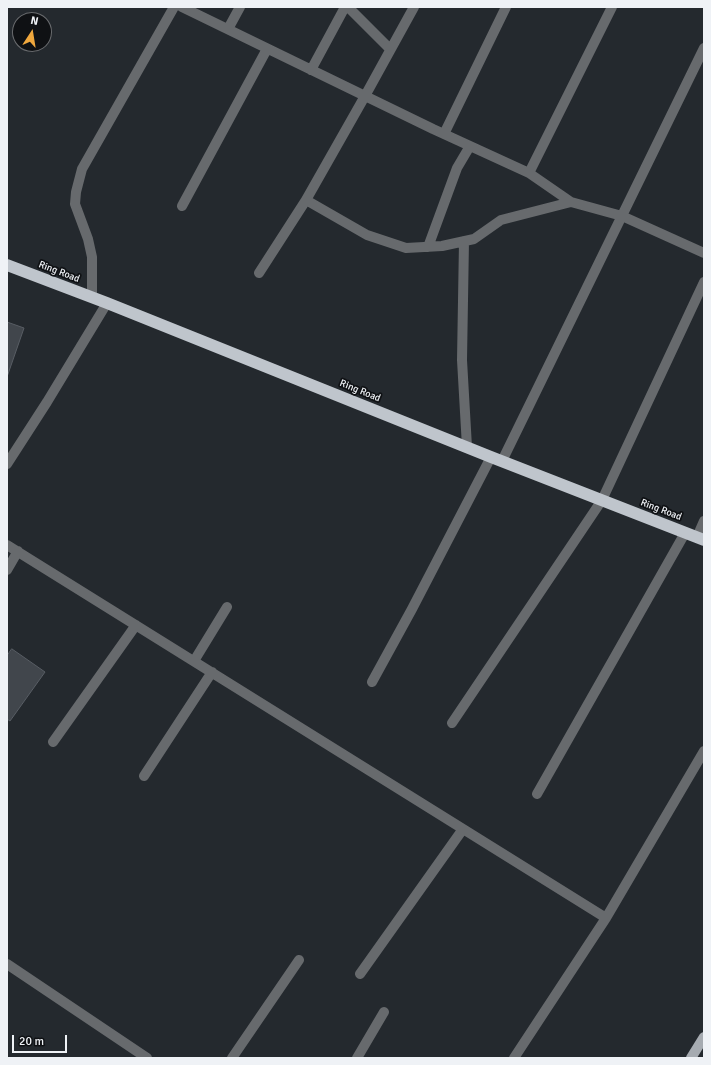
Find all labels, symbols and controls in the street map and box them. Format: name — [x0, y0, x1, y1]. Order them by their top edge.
north arrow — [12, 12, 52, 52]
text: N — [29, 14, 39, 28]
street label: Ring Road — [37, 259, 81, 285]
street label: Ring Road — [338, 377, 382, 405]
street label: Ring Road — [639, 497, 683, 523]
scale bar — [14, 1027, 69, 1053]
text: 20 m — [19, 1034, 44, 1049]

